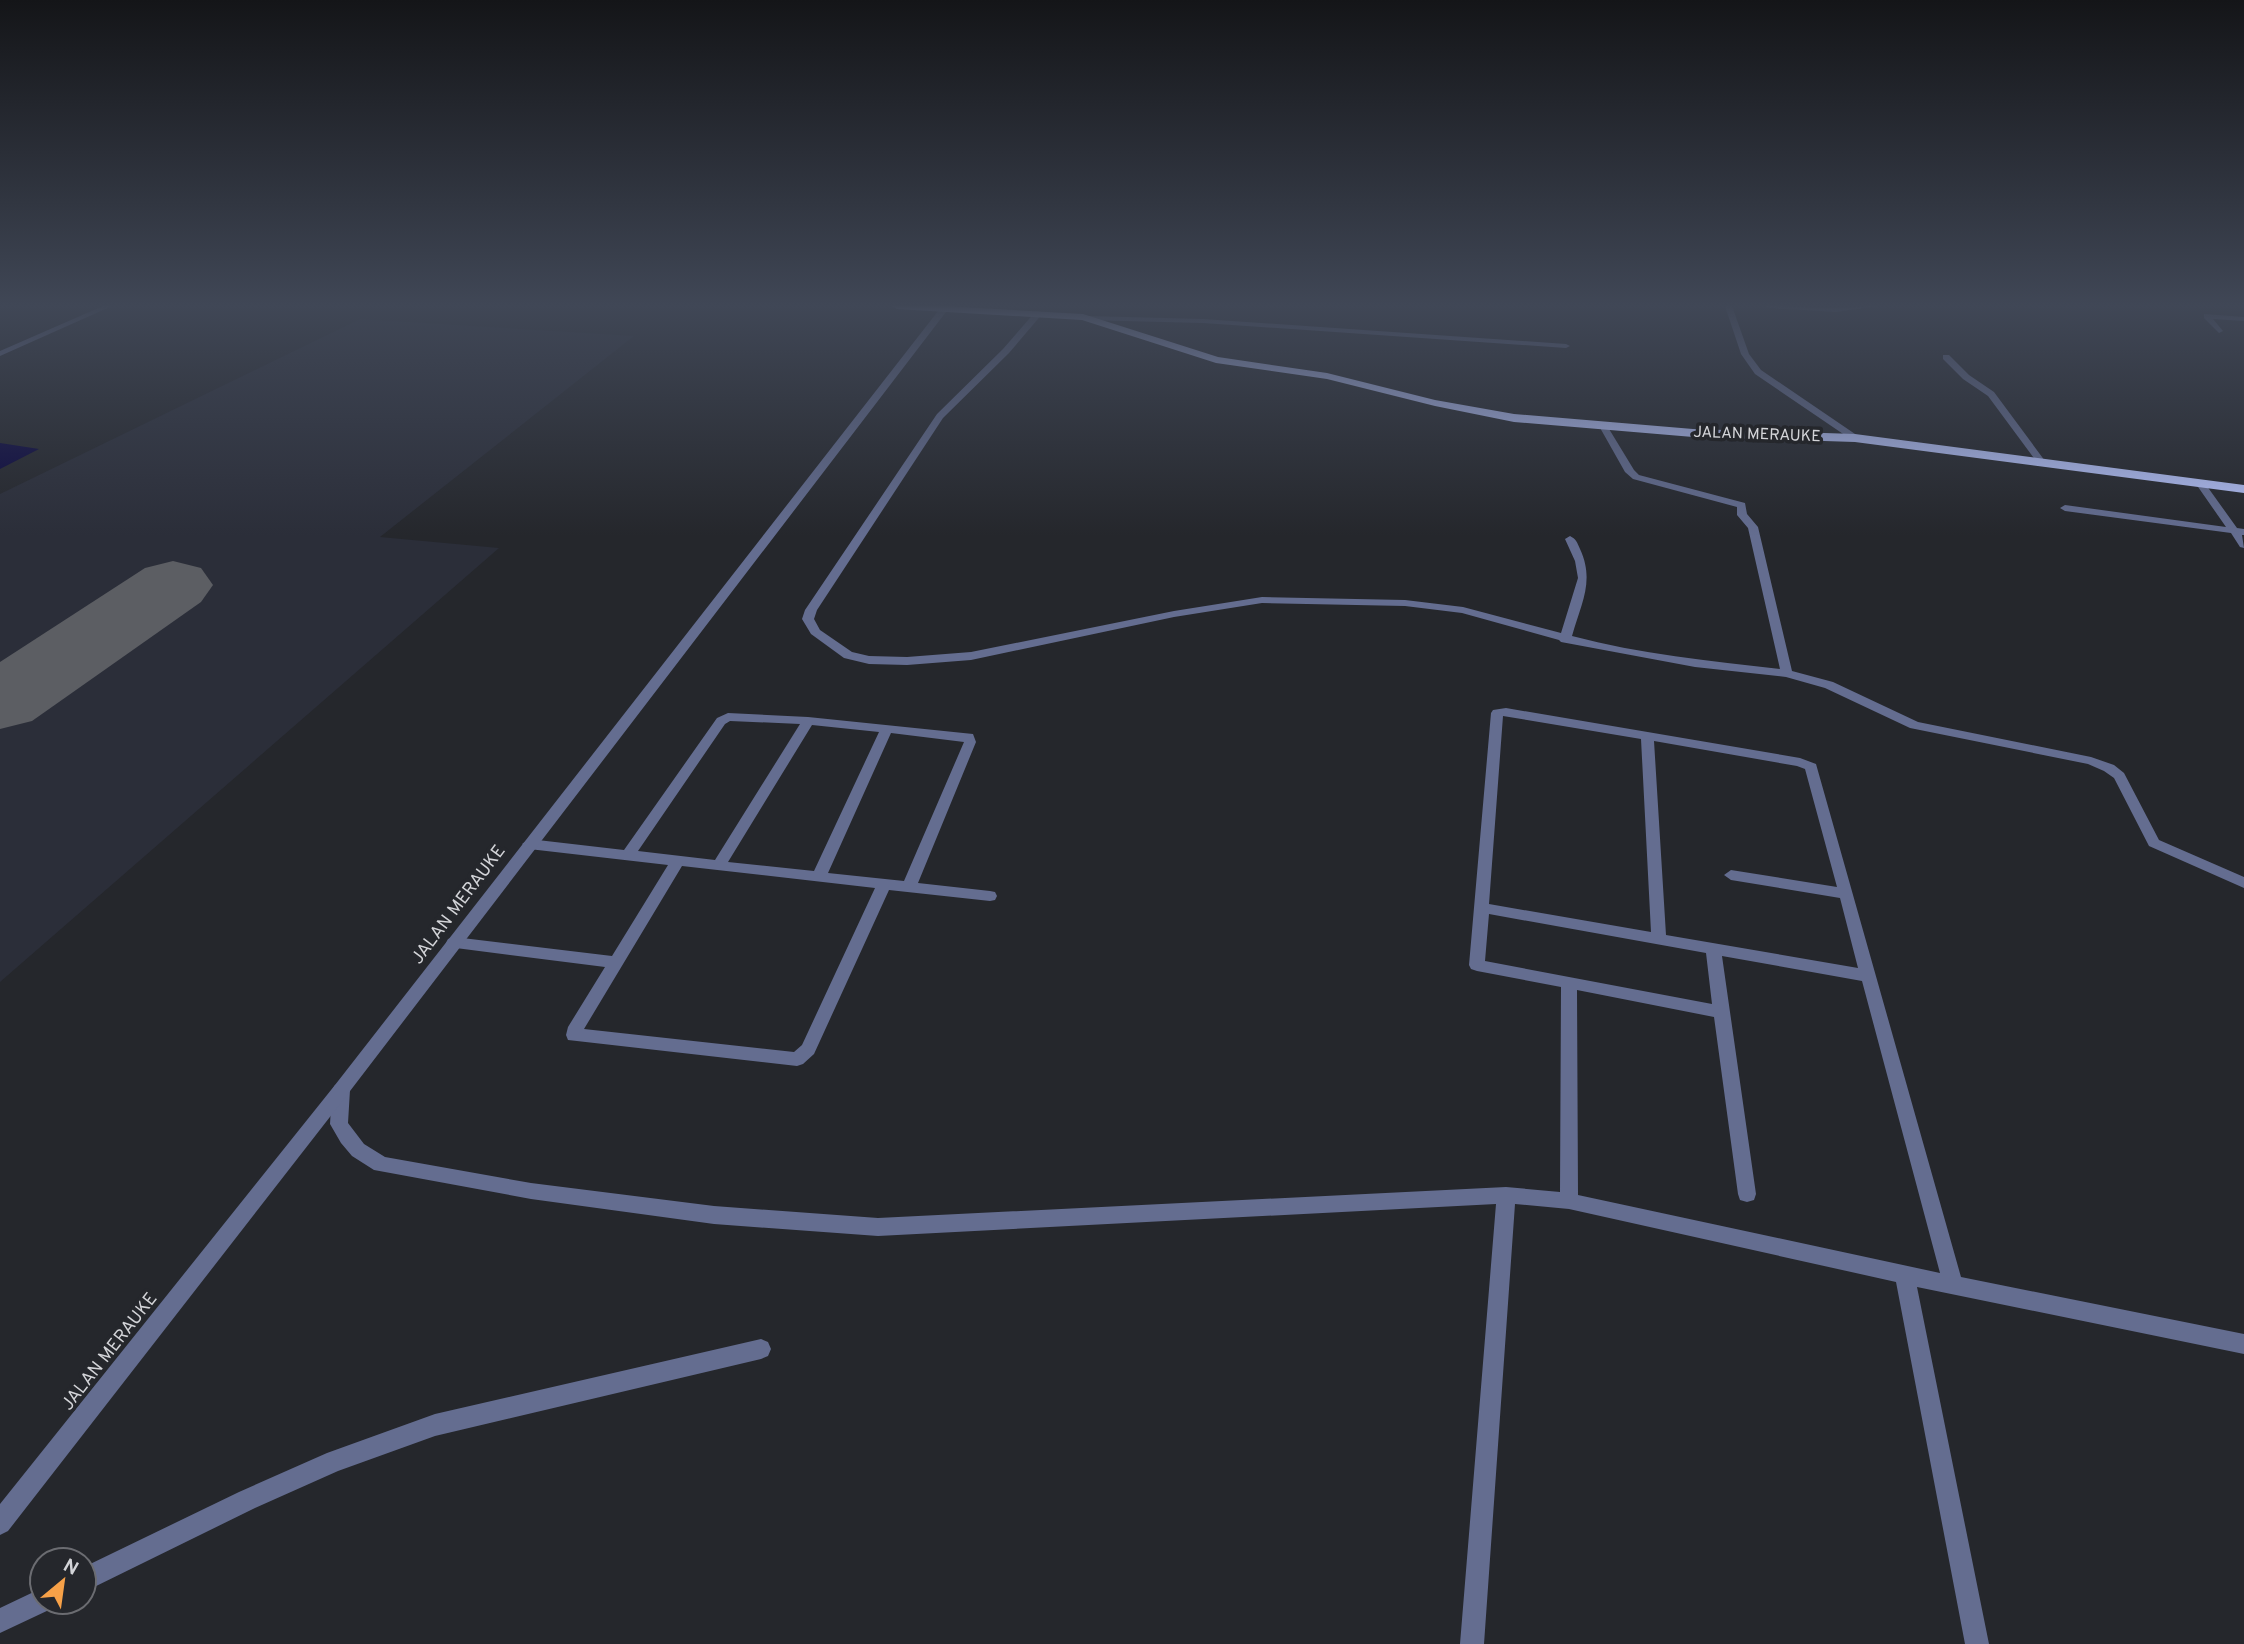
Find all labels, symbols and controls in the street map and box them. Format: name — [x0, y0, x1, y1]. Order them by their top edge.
street label: JALAN MERAUKE — [1693, 423, 1821, 447]
street label: JALAN MERAUKE — [407, 841, 511, 969]
street label: JALAN MERAUKE — [57, 1288, 163, 1416]
north arrow — [28, 1546, 98, 1616]
text: N — [58, 1554, 82, 1582]

